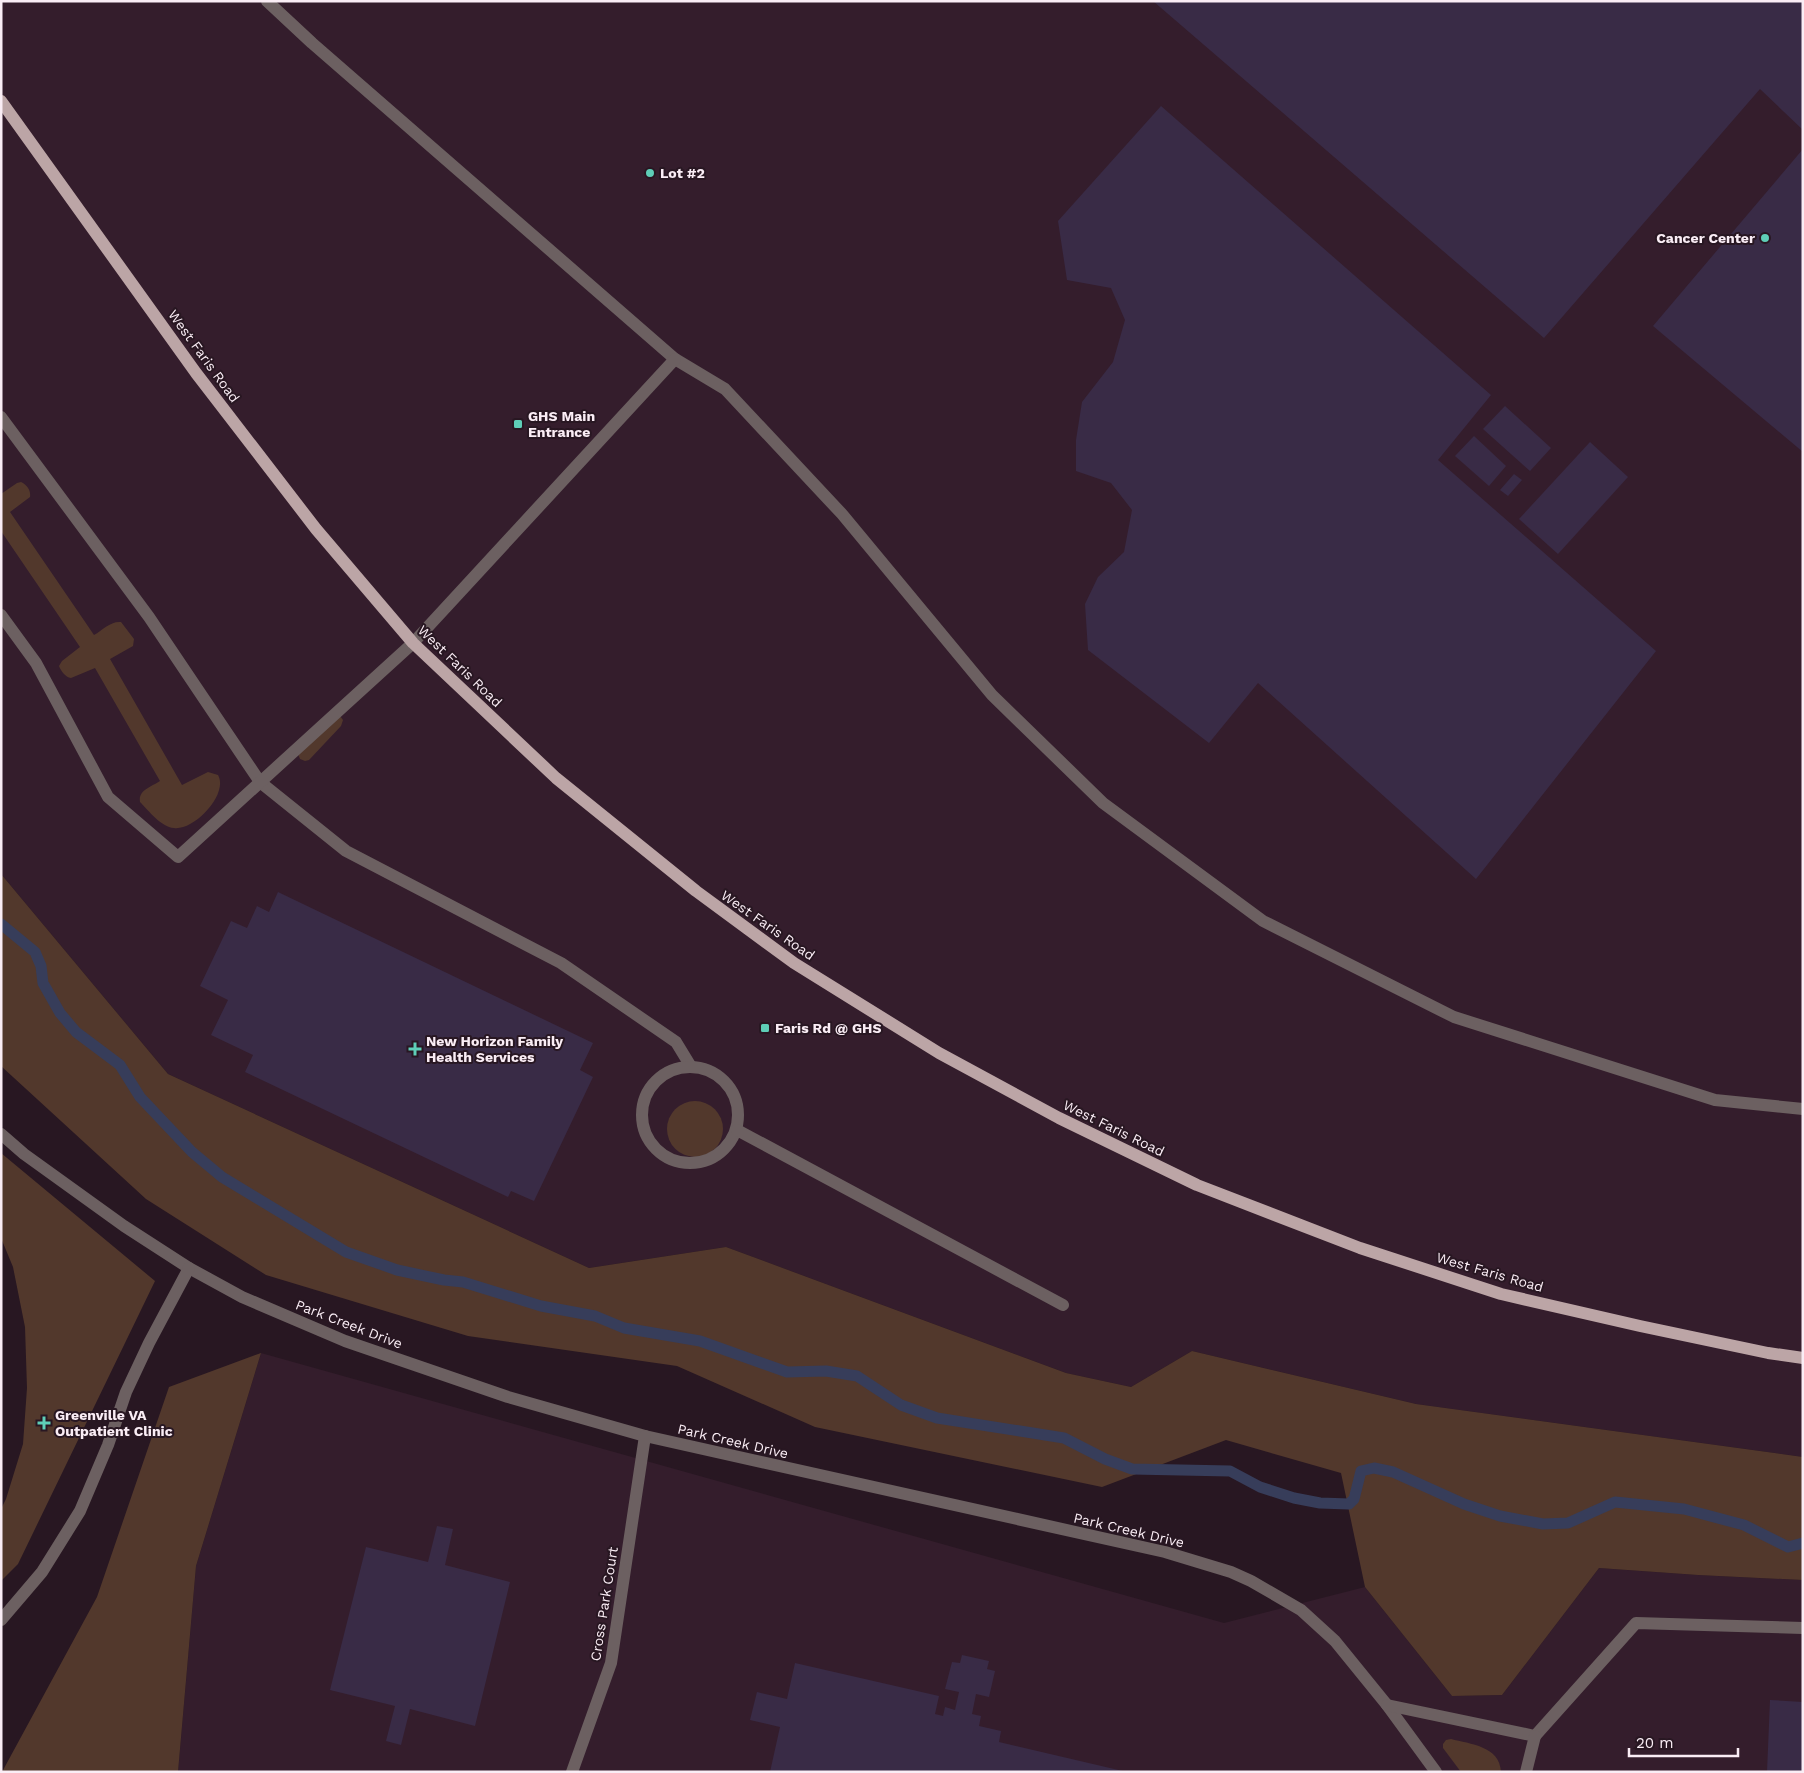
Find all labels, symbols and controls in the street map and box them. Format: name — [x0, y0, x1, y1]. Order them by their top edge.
place label: Lot #2 — [660, 165, 705, 181]
marker: Lot #2 — [644, 167, 656, 179]
place label: Cancer Center — [1656, 230, 1755, 246]
marker: Cancer Center — [1759, 232, 1771, 244]
street label: West Faris Road — [165, 307, 243, 405]
place label: GHS Main Entrance — [528, 408, 595, 440]
marker: GHS Main Entrance — [512, 418, 524, 430]
street label: West Faris Road — [415, 622, 505, 710]
street label: West Faris Road — [718, 887, 818, 963]
place label: Faris Rd @ GHS — [775, 1020, 882, 1036]
marker: Faris Rd @ GHS — [759, 1022, 771, 1034]
place label: New Horizon Family Health Services — [426, 1033, 563, 1065]
marker: New Horizon Family Health Services — [408, 1042, 422, 1056]
street label: West Faris Road — [1061, 1097, 1167, 1159]
street label: West Faris Road — [1435, 1249, 1545, 1295]
street label: Park Creek Drive — [293, 1296, 405, 1352]
place label: Greenville VA Outpatient Clinic — [55, 1407, 173, 1439]
marker: Greenville VA Outpatient Clinic — [37, 1416, 51, 1430]
street label: Park Creek Drive — [676, 1420, 790, 1462]
street label: Park Creek Drive — [1072, 1509, 1186, 1551]
street label: Cross Park Court — [587, 1546, 621, 1662]
scale bar — [1629, 1726, 1738, 1758]
text: 20 m — [1636, 1734, 1674, 1752]

